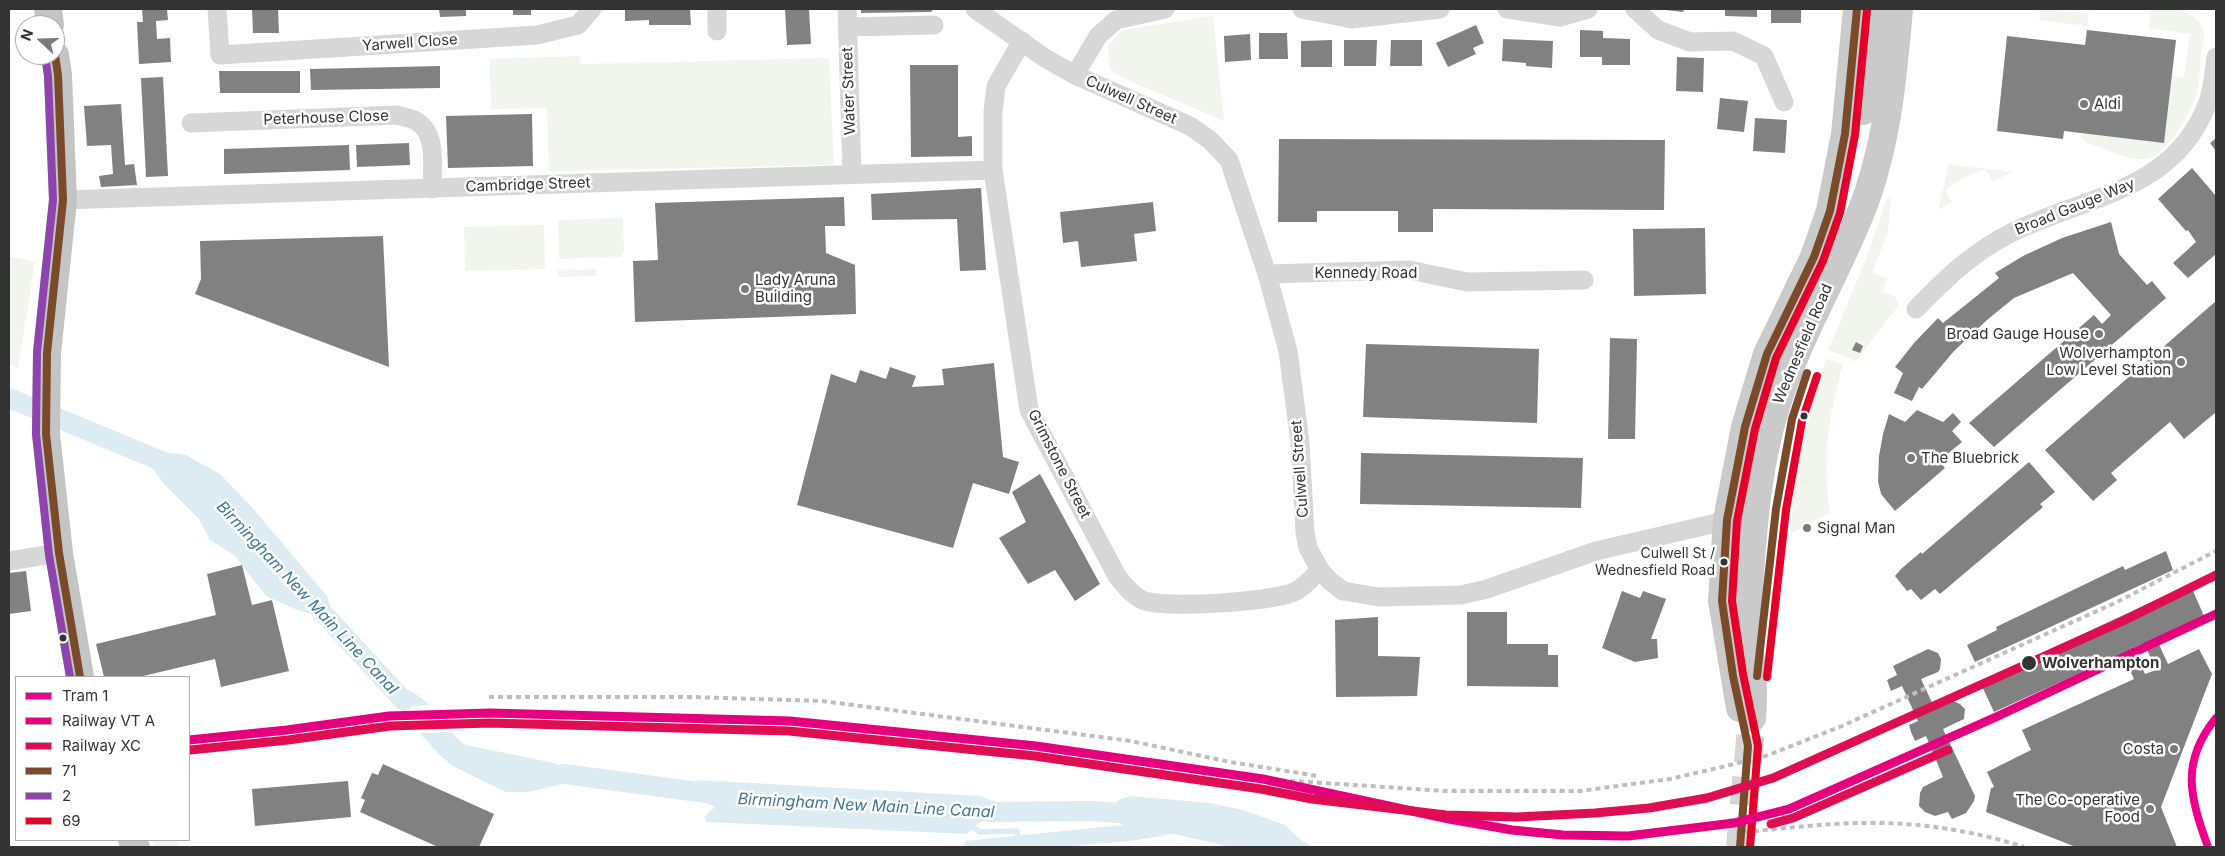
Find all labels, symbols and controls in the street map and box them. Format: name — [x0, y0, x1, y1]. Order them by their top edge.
north arrow — [15, 15, 65, 65]
text: N — [17, 27, 36, 43]
street label: Yarwell Close — [362, 31, 458, 55]
street label: Water Street — [838, 47, 860, 135]
street label: Culwell Street — [1083, 72, 1179, 128]
place label: Aldi — [2094, 95, 2121, 113]
marker: Aldi — [2078, 98, 2090, 110]
street label: Peterhouse Close — [263, 107, 389, 129]
street label: Cambridge Street — [465, 174, 591, 196]
street label: Broad Gauge Way — [2013, 175, 2137, 239]
street label: Kennedy Road — [1315, 264, 1417, 282]
place label: Lady Aruna Building — [755, 271, 836, 306]
street label: Wednesfield Road — [1770, 281, 1836, 407]
marker: Lady Aruna Building — [739, 283, 751, 295]
place label: Broad Gauge House — [1946, 325, 2089, 343]
marker: Broad Gauge House — [2093, 328, 2105, 340]
place label: Wolverhampton Low Level Station — [2046, 344, 2171, 379]
marker: Wolverhampton Low Level Station — [2175, 356, 2187, 368]
street label: Grimstone Street — [1024, 407, 1094, 521]
unlabelled marker — [1799, 411, 1809, 421]
street label: Culwell Street — [1288, 419, 1312, 519]
place label: The Bluebrick — [1921, 449, 2019, 467]
marker: The Bluebrick — [1905, 452, 1917, 464]
water label: Birmingham New Main Line Canal — [212, 497, 402, 699]
place label: Signal Man — [1817, 519, 1895, 537]
marker: Signal Man — [1801, 522, 1813, 534]
place label: Culwell St / Wednesfield Road — [1595, 546, 1715, 578]
marker: Culwell St / Wednesfield Road — [1719, 557, 1729, 567]
unlabelled marker — [58, 633, 68, 643]
marker: Wolverhampton — [2020, 654, 2038, 672]
place label: Wolverhampton — [2042, 654, 2159, 672]
legend — [15, 676, 190, 841]
text: Tram 1 — [62, 686, 108, 705]
text: Railway VT A — [62, 711, 155, 730]
text: Railway XC — [62, 736, 141, 755]
place label: Costa — [2123, 740, 2164, 758]
marker: Costa — [2168, 743, 2180, 755]
text: 71 — [62, 761, 77, 780]
text: 2 — [62, 786, 71, 805]
water label: Birmingham New Main Line Canal — [737, 790, 995, 822]
place label: The Co-operative Food — [2015, 791, 2140, 826]
marker: The Co-operative Food — [2144, 803, 2156, 815]
text: 69 — [62, 811, 81, 830]

